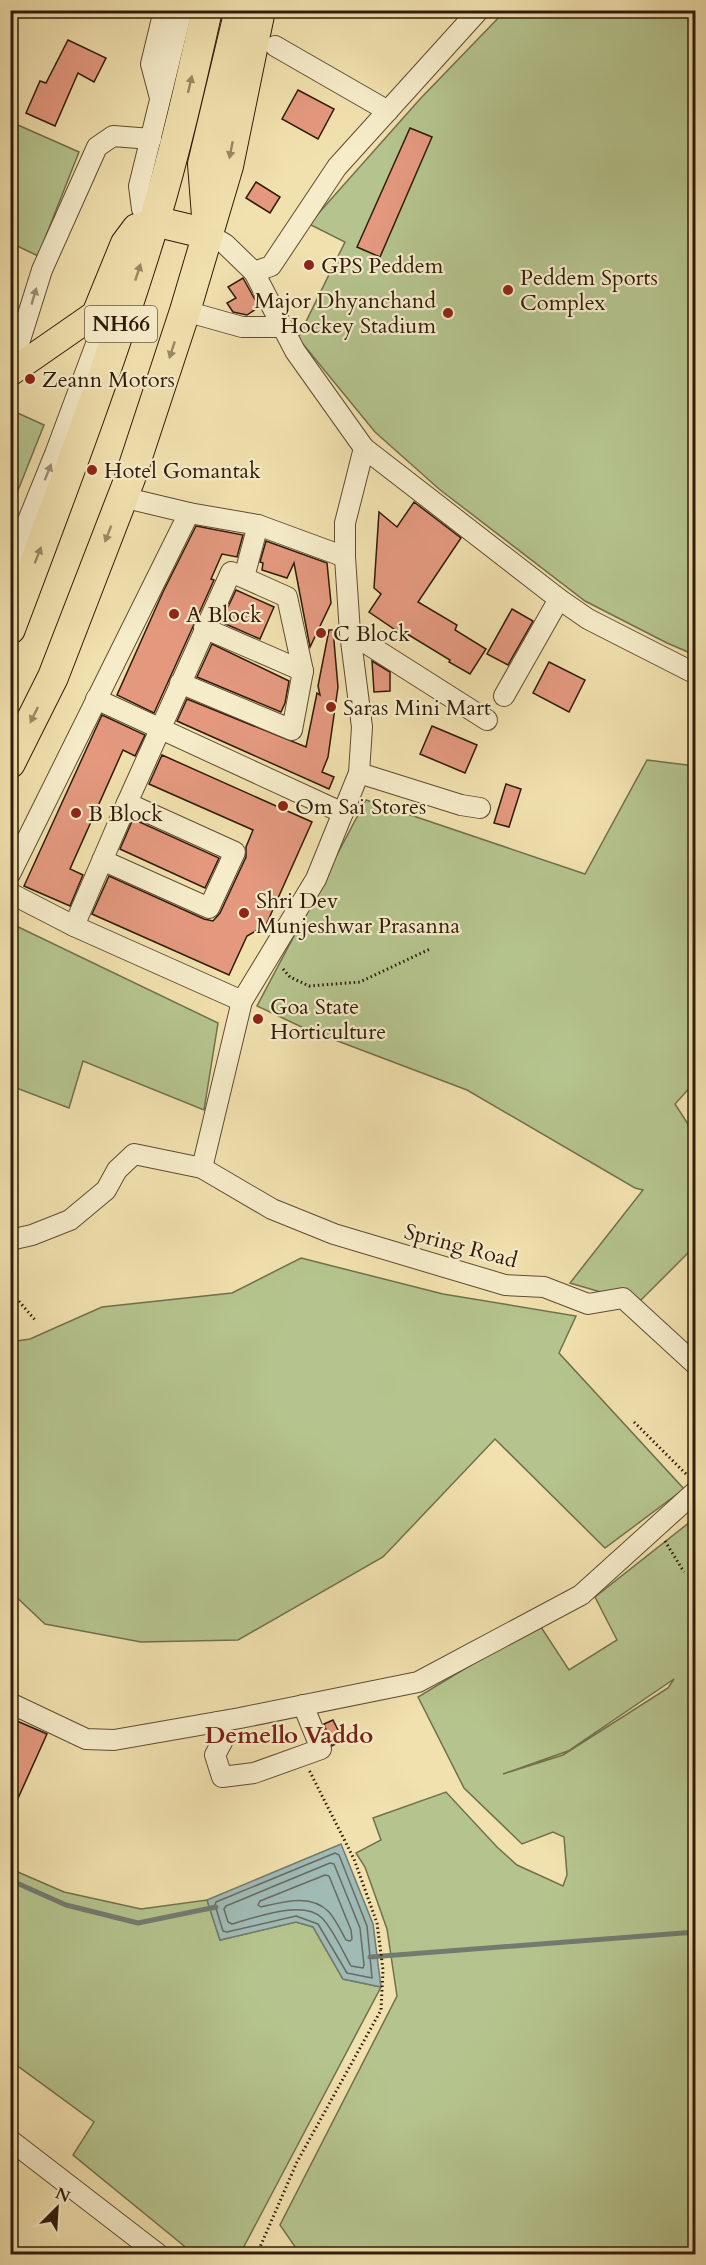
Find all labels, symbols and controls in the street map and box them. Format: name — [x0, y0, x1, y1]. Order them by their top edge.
one-way arrow — [186, 74, 195, 93]
one-way arrow — [226, 141, 236, 159]
place label: GPS Peddem — [321, 251, 444, 281]
marker: GPS Peddem — [302, 258, 316, 272]
one-way arrow — [134, 263, 143, 281]
place label: Peddem Sports Complex — [520, 263, 658, 318]
marker: Peddem Sports Complex — [501, 283, 515, 297]
place label: Major Dhyanchand Hockey Stadium — [254, 286, 436, 341]
one-way arrow — [30, 287, 39, 305]
road number: NH66 — [85, 306, 157, 342]
marker: Major Dhyanchand Hockey Stadium — [441, 306, 455, 320]
one-way arrow — [167, 341, 176, 359]
place label: Zeann Motors — [42, 365, 175, 395]
marker: Zeann Motors — [23, 372, 37, 386]
place label: Hotel Gomantak — [104, 456, 261, 486]
one-way arrow — [43, 462, 53, 480]
marker: Hotel Gomantak — [85, 463, 99, 477]
one-way arrow — [103, 526, 113, 544]
one-way arrow — [34, 545, 44, 563]
place label: A Block — [186, 600, 262, 630]
marker: A Block — [167, 607, 181, 621]
place label: C Block — [333, 619, 410, 649]
marker: C Block — [314, 626, 328, 640]
place label: Saras Mini Mart — [343, 693, 491, 723]
marker: Saras Mini Mart — [324, 700, 338, 714]
one-way arrow — [30, 706, 39, 723]
place label: Om Sai Stores — [295, 792, 426, 822]
place label: B Block — [88, 799, 163, 829]
marker: Om Sai Stores — [276, 799, 290, 813]
marker: B Block — [69, 806, 83, 820]
place label: Shri Dev Munjeshwar Prasanna — [256, 886, 460, 941]
marker: Shri Dev Munjeshwar Prasanna — [237, 906, 251, 920]
place label: Goa State Horticulture — [270, 992, 386, 1047]
marker: Goa State Horticulture — [251, 1012, 265, 1026]
street label: Spring Road — [401, 1216, 521, 1276]
district label: Demello Vaddo — [205, 1719, 373, 1752]
north arrow — [27, 2178, 87, 2238]
text: N — [52, 2182, 74, 2208]

